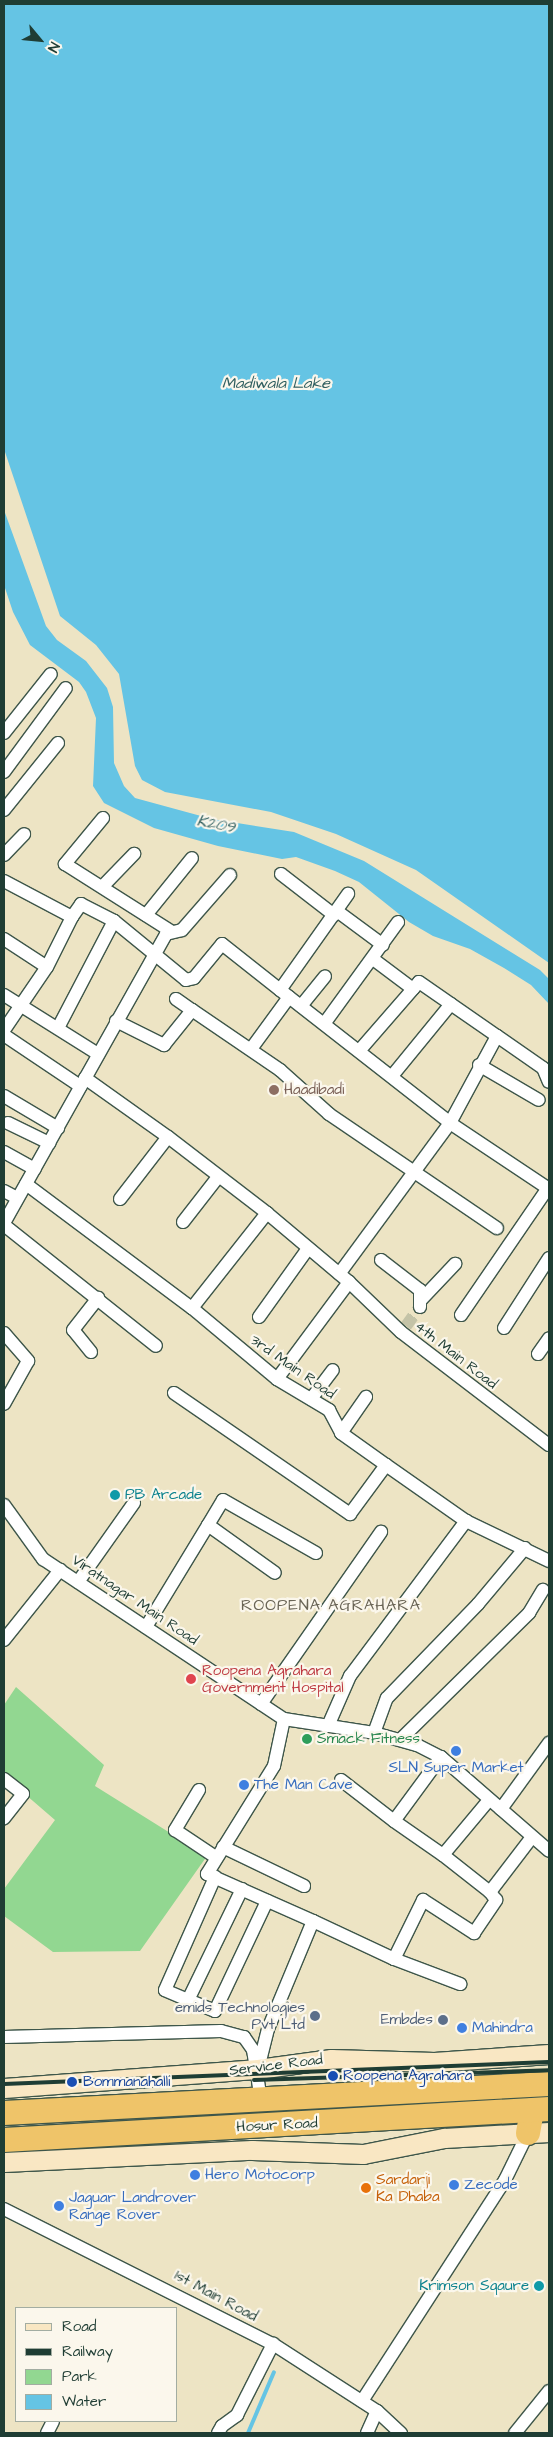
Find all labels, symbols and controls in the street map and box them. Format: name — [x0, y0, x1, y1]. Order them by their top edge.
north arrow — [15, 15, 65, 65]
text: N — [42, 38, 64, 56]
water label: Madiwala Lake — [222, 373, 330, 393]
water label: K209 — [195, 811, 237, 837]
place label: Haadibadi — [284, 1081, 344, 1099]
marker: Haadibadi — [268, 1084, 280, 1096]
street label: 4th Main Road — [411, 1317, 501, 1393]
street label: 3rd Main Road — [247, 1331, 339, 1403]
place label: PB Arcade — [125, 1486, 202, 1504]
marker: PB Arcade — [109, 1489, 121, 1501]
street label: Viratnagar Main Road — [68, 1551, 202, 1649]
district label: ROOPENA AGRAHARA — [239, 1595, 423, 1615]
place label: Roopena Agrahara Government Hospital — [202, 1661, 344, 1696]
marker: Roopena Agrahara Government Hospital — [184, 1672, 198, 1686]
place label: Smack Fitness — [317, 1730, 420, 1748]
marker: Smack Fitness — [301, 1733, 313, 1745]
marker: SLN Super Market — [450, 1745, 462, 1757]
place label: SLN Super Market — [388, 1759, 524, 1777]
place label: The Man Cave — [254, 1776, 353, 1794]
marker: The Man Cave — [238, 1779, 250, 1791]
place label: emids Technologies Pvt Ltd — [175, 1998, 305, 2033]
marker: emids Technologies Pvt Ltd — [309, 2010, 321, 2022]
place label: Embdes — [381, 2011, 433, 2029]
marker: Embdes — [437, 2014, 449, 2026]
place label: Mahindra — [472, 2019, 533, 2037]
marker: Mahindra — [456, 2022, 468, 2034]
street label: Service Road — [228, 2050, 324, 2080]
place label: Roopena Agrahara — [343, 2067, 472, 2085]
marker: Roopena Agrahara — [327, 2070, 339, 2082]
place label: Bommanahalli — [83, 2073, 170, 2091]
marker: Bommanahalli — [65, 2075, 79, 2089]
street label: Hosur Road — [236, 2114, 318, 2136]
place label: Hero Motocorp — [205, 2166, 315, 2184]
marker: Hero Motocorp — [189, 2169, 201, 2181]
place label: Sardarji Ka Dhaba — [376, 2170, 440, 2205]
place label: Zecode — [464, 2176, 518, 2194]
marker: Zecode — [448, 2179, 460, 2191]
marker: Sardarji Ka Dhaba — [360, 2182, 372, 2194]
place label: Jaguar Landrover Range Rover — [69, 2188, 196, 2223]
marker: Jaguar Landrover Range Rover — [53, 2200, 65, 2212]
street label: 1st Main Road — [171, 2267, 261, 2325]
place label: Krimson Sqaure — [419, 2277, 529, 2295]
marker: Krimson Sqaure — [533, 2280, 545, 2292]
legend — [15, 2307, 178, 2422]
text: Road — [62, 2316, 96, 2337]
text: Railway — [62, 2341, 113, 2362]
text: Park — [62, 2366, 97, 2387]
text: Water — [62, 2391, 106, 2412]

